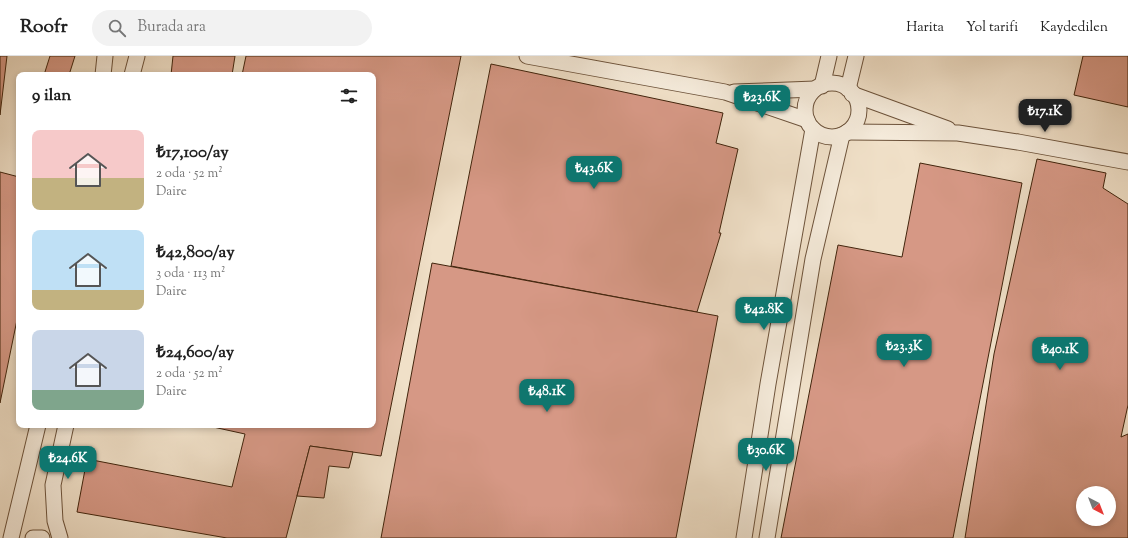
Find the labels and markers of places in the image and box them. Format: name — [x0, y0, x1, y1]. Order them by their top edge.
pin: ₺23.6K — [729, 85, 795, 119]
pin: ₺17.1K — [1012, 99, 1078, 133]
pin: ₺43.6K — [561, 156, 627, 190]
pin: ₺42.8K — [731, 297, 797, 331]
pin: ₺23.3K — [871, 334, 937, 368]
pin: ₺40.1K — [1027, 337, 1093, 371]
pin: ₺48.1K — [514, 379, 580, 413]
pin: ₺30.6K — [733, 438, 799, 472]
pin: ₺24.6K — [35, 446, 101, 480]

